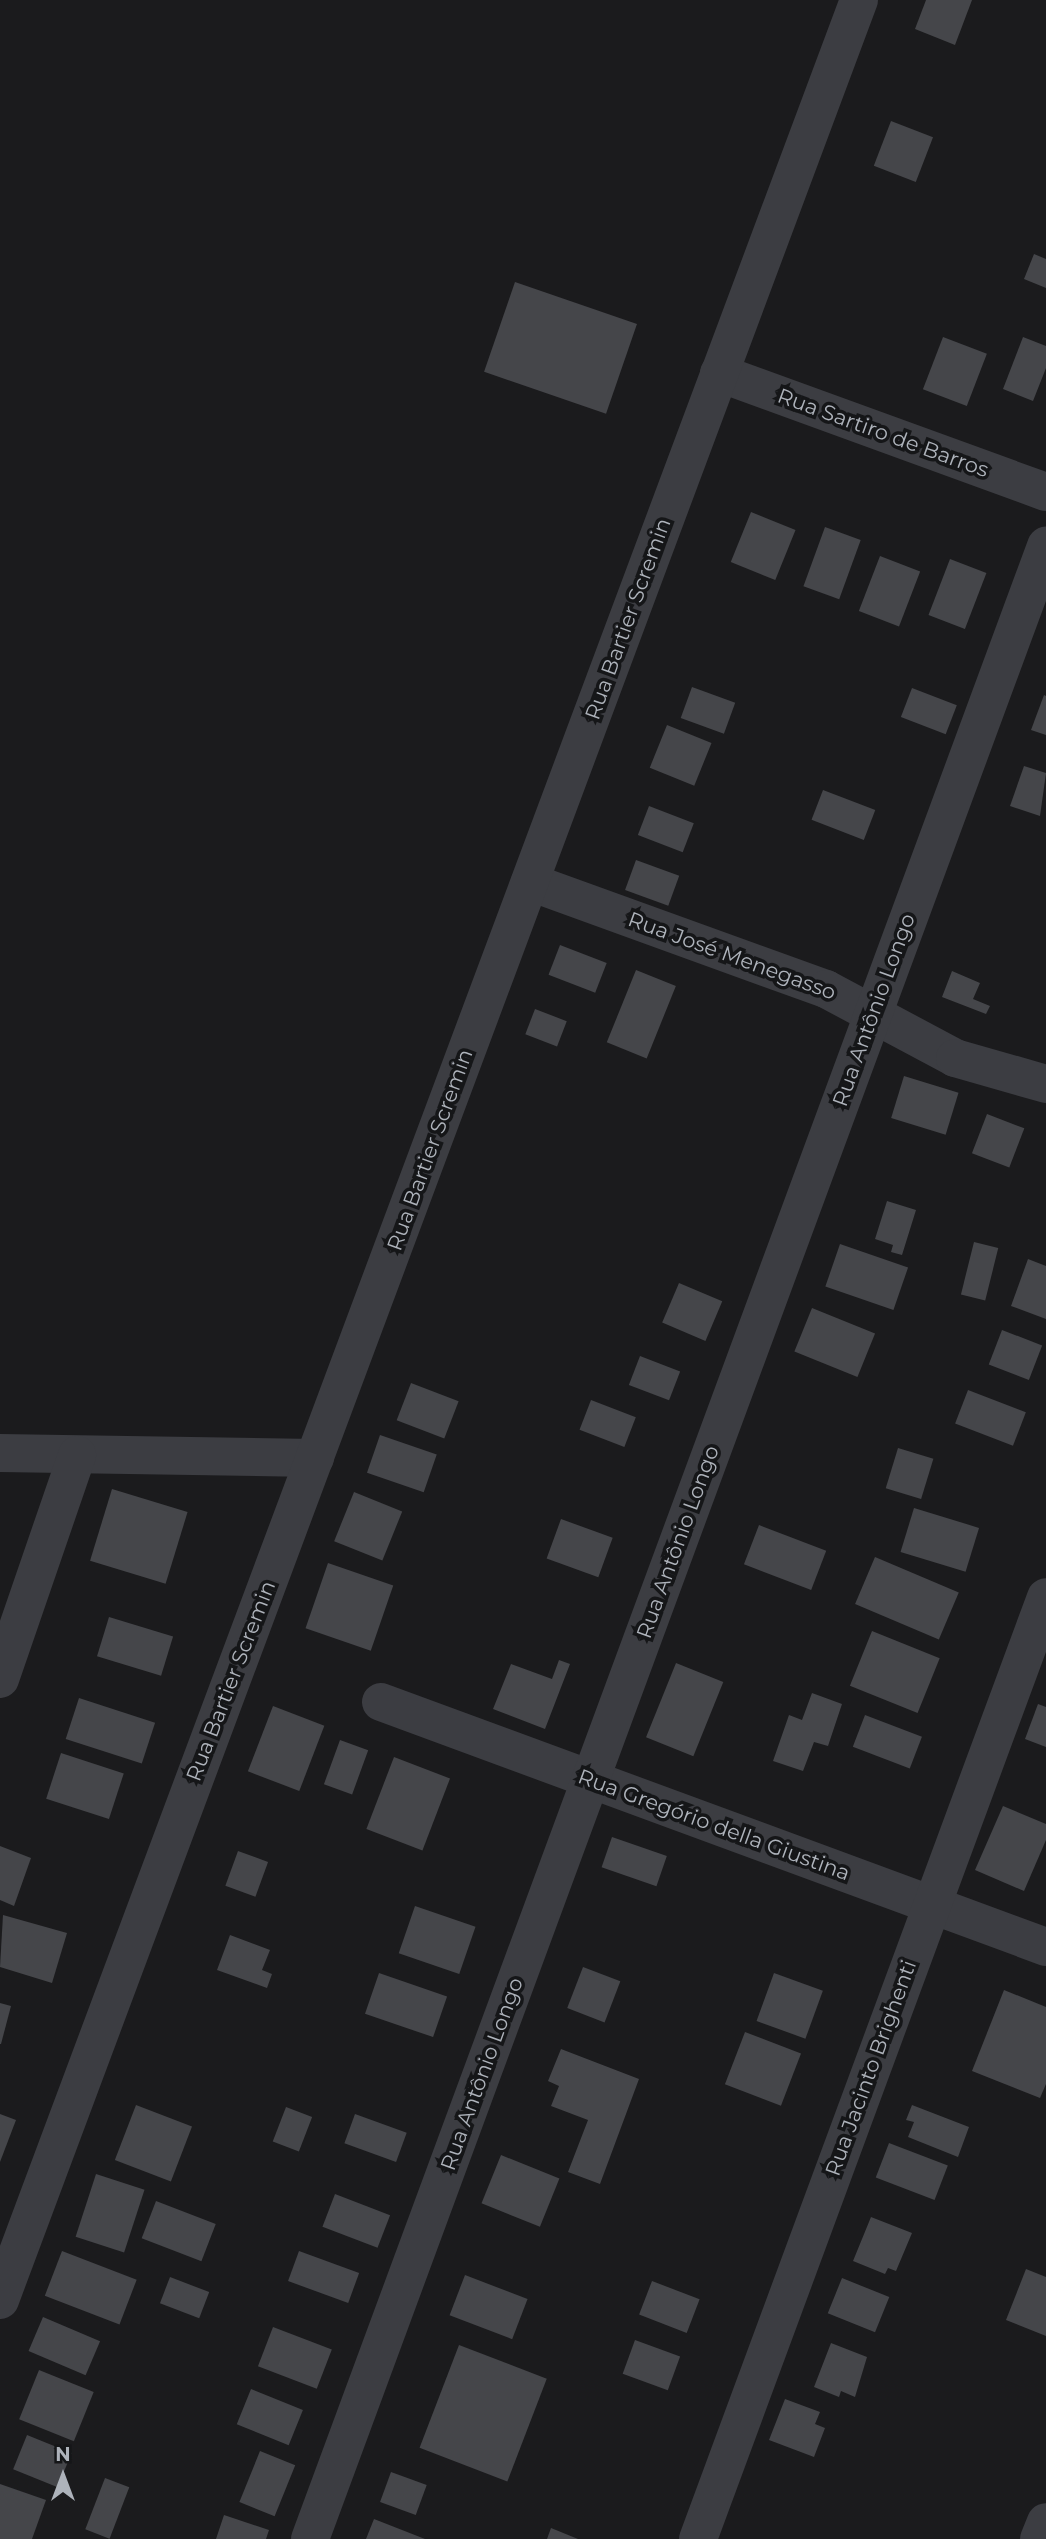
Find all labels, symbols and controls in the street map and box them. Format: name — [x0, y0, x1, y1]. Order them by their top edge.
street label: Rua Sartiro de Barros — [774, 383, 992, 483]
street label: Rua Bartier Scremin — [580, 515, 676, 723]
street label: Rua José Menegasso — [625, 907, 839, 1005]
street label: Rua Antônio Longo — [827, 910, 921, 1110]
street label: Rua Bartier Scremin — [382, 1046, 478, 1254]
street label: Rua Antônio Longo — [631, 1442, 725, 1642]
street label: Rua Bartier Scremin — [181, 1577, 281, 1785]
street label: Rua Gregório della Giustina — [575, 1764, 853, 1886]
street label: Rua Jacinto Brighenti — [820, 1957, 922, 2179]
street label: Rua Antônio Longo — [435, 1974, 529, 2174]
north arrow — [28, 2441, 98, 2511]
text: N — [55, 2443, 71, 2466]

